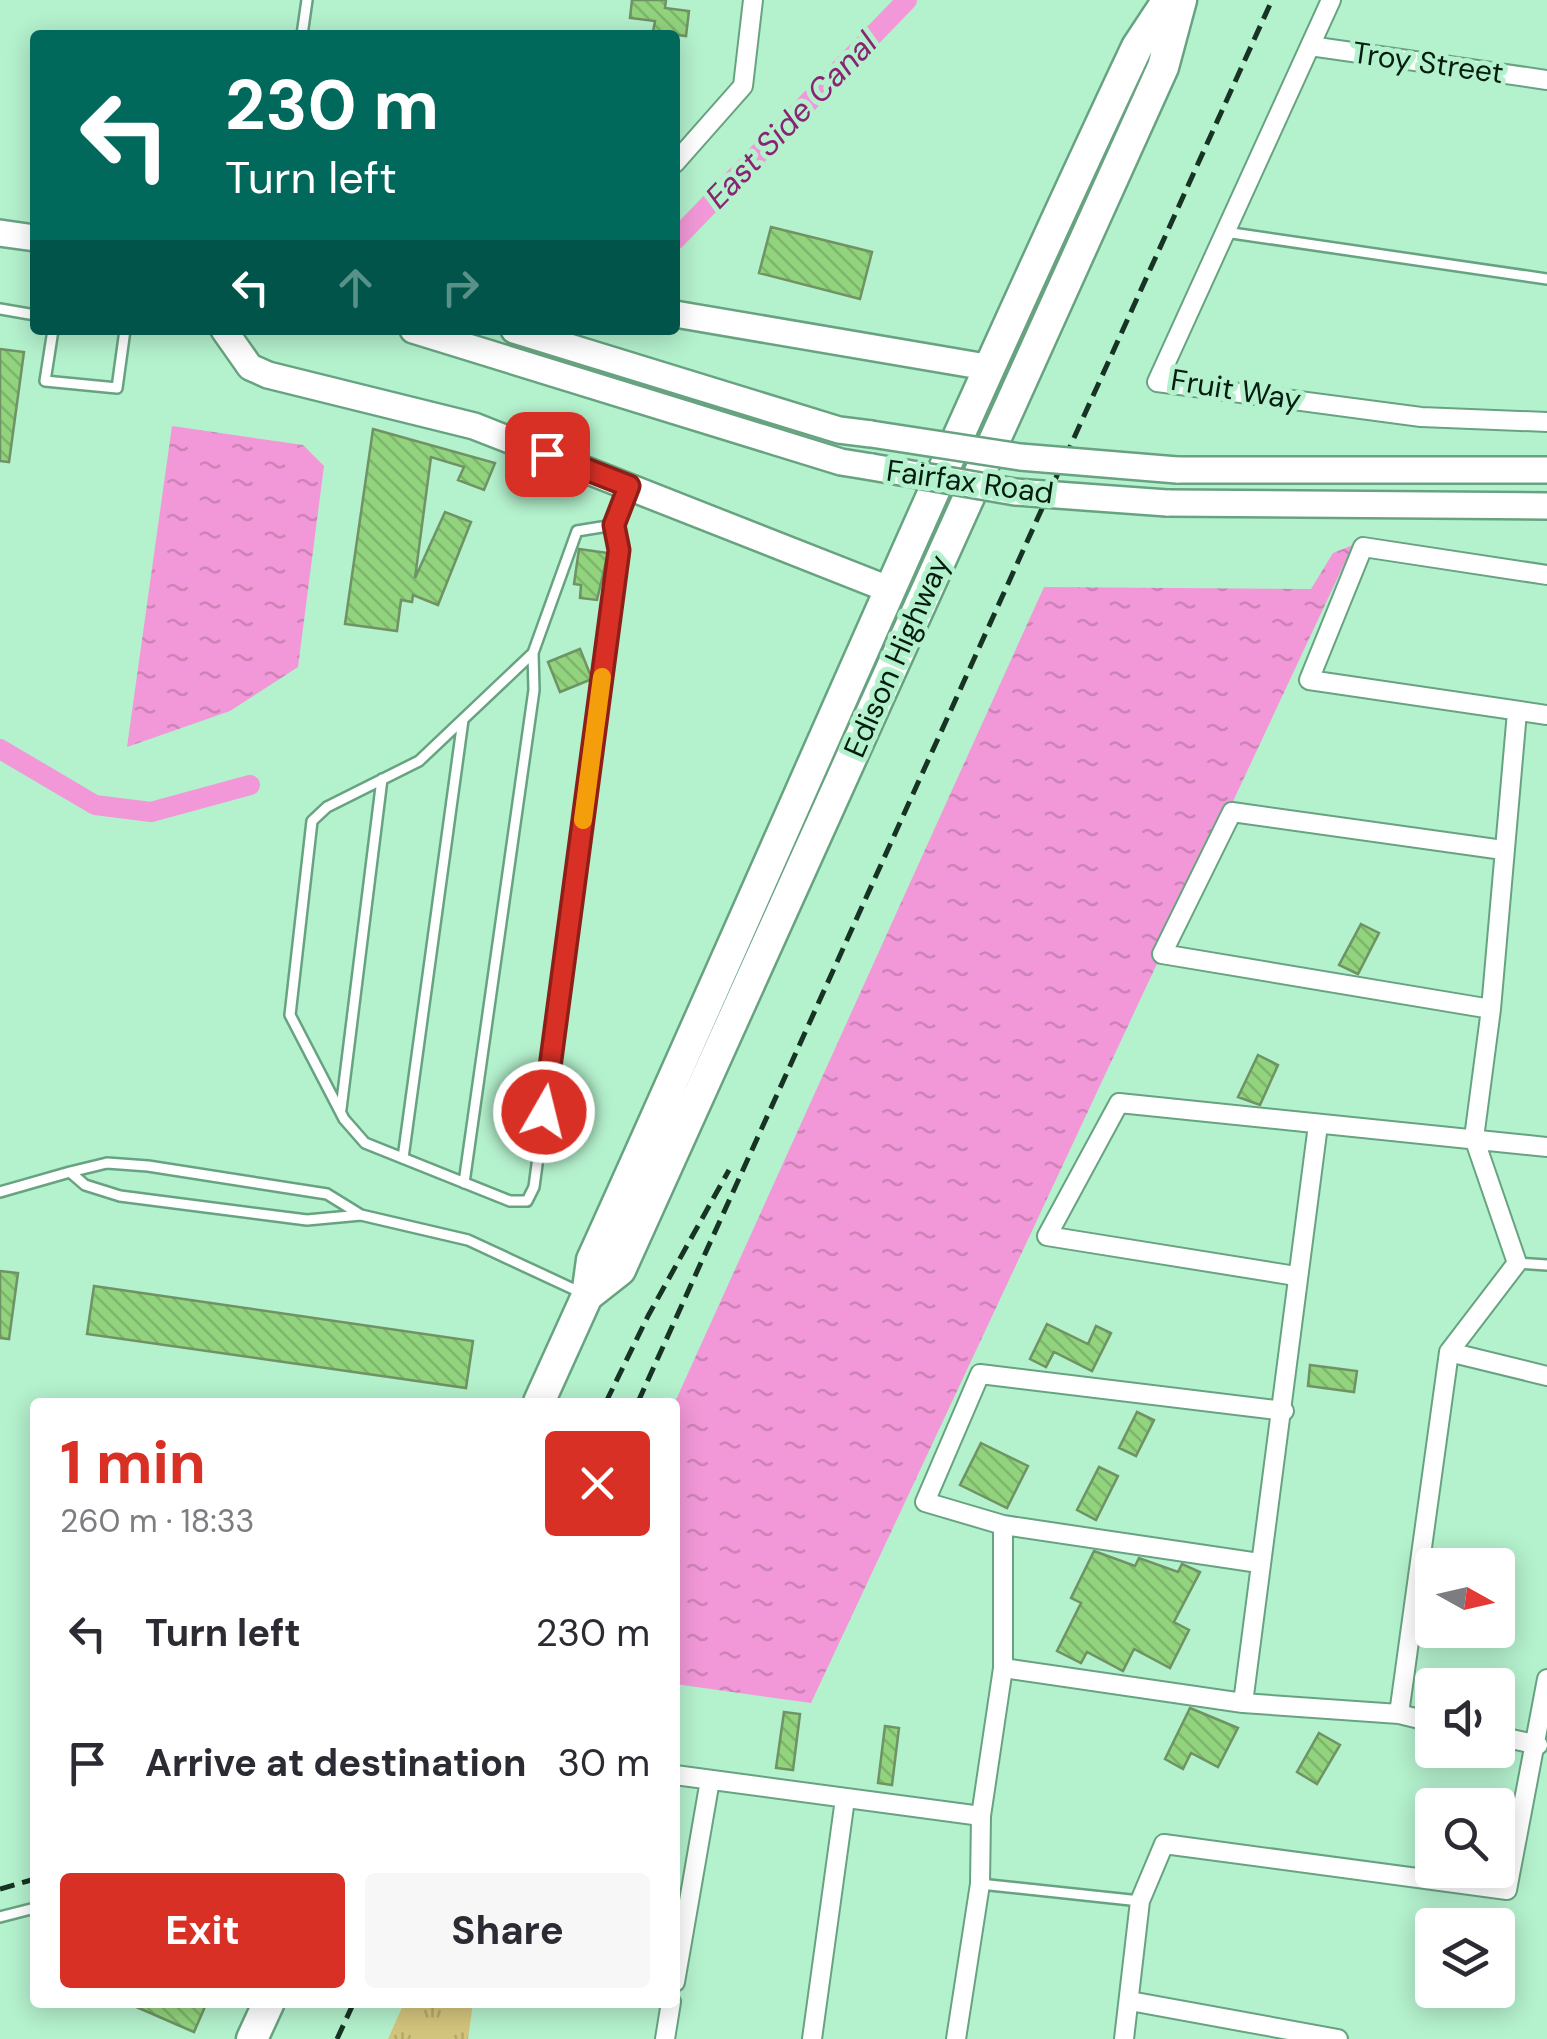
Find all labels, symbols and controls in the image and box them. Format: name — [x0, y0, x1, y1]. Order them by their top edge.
water label: East Side Canal — [696, 22, 886, 217]
street label: Troy Street — [1350, 33, 1506, 92]
text: 230 m — [225, 60, 439, 151]
icon: left — [60, 70, 190, 200]
text: Turn left — [225, 148, 397, 207]
icon: left — [223, 260, 278, 315]
icon: ahead — [328, 260, 383, 315]
icon: right — [433, 260, 488, 315]
street label: Fruit Way — [1168, 360, 1304, 419]
pin — [505, 412, 590, 497]
icon: arrive — [520, 427, 575, 482]
street label: Fairfax Road — [884, 450, 1056, 513]
street label: Edison Highway — [834, 548, 959, 763]
position arrow — [492, 1060, 596, 1164]
text: 1 min — [60, 1423, 206, 1502]
button: close — [545, 1431, 650, 1536]
text: 260 m · 18:33 — [60, 1500, 255, 1542]
north arrow — [1415, 1548, 1515, 1648]
map controls — [1415, 1548, 1515, 2008]
icon: left — [60, 1606, 115, 1661]
text: Turn left — [145, 1608, 301, 1658]
text: 230 m — [536, 1608, 650, 1658]
button: sound — [1415, 1668, 1515, 1768]
icon: arrive — [60, 1736, 115, 1791]
text: Arrive at destination — [145, 1738, 527, 1788]
text: 30 m — [558, 1738, 650, 1788]
button: search — [1415, 1788, 1515, 1888]
button: Exit — [60, 1873, 345, 1988]
button: Share — [365, 1873, 650, 1988]
button: layers — [1415, 1908, 1515, 2008]

